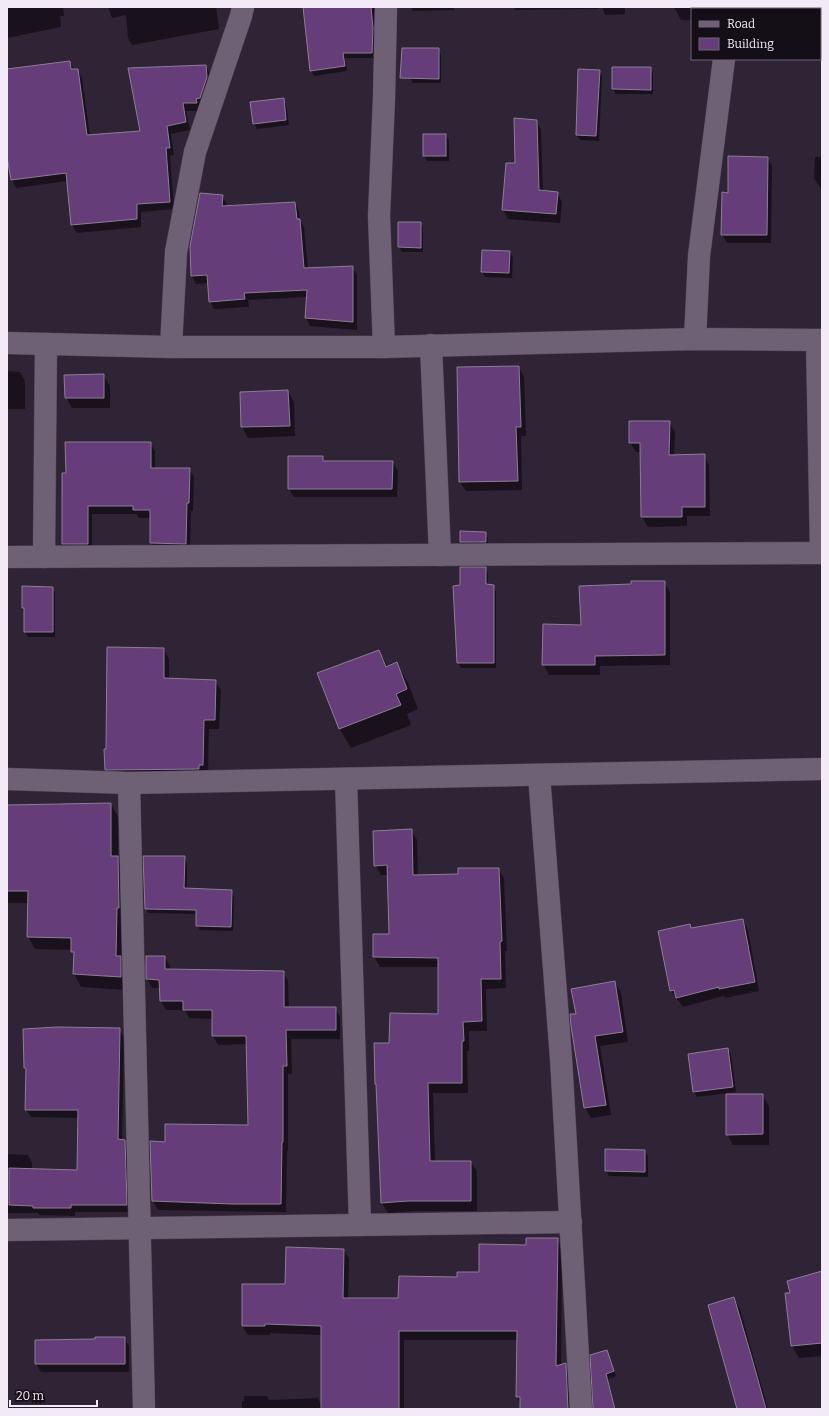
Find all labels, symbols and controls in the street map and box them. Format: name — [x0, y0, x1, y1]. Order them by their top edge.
legend — [691, 8, 821, 60]
text: Road — [727, 17, 755, 31]
text: Building — [727, 37, 774, 51]
scale bar — [10, 1382, 97, 1408]
text: 20 m — [16, 1389, 45, 1403]

